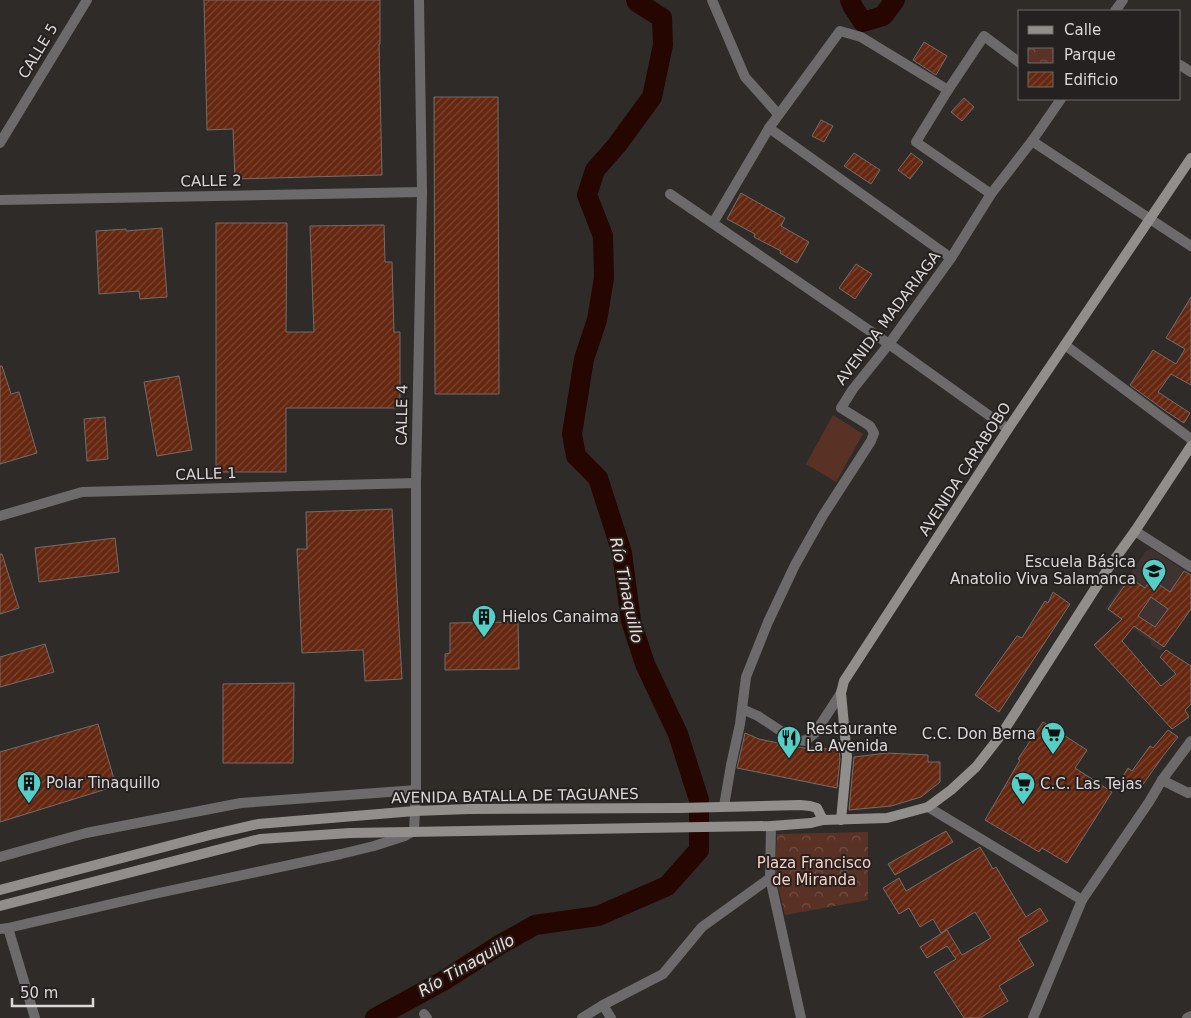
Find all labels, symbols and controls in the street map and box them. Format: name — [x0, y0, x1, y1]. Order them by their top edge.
legend — [1018, 10, 1181, 100]
street label: CALLE 5 — [15, 20, 61, 82]
text: Calle — [1064, 21, 1101, 39]
text: Parque — [1064, 46, 1116, 64]
text: Edificio — [1064, 71, 1118, 89]
street label: CALLE 2 — [180, 171, 242, 191]
street label: AVENIDA MADARIAGA — [832, 247, 945, 388]
street label: CALLE 4 — [392, 384, 412, 446]
street label: AVENIDA CARABOBO — [915, 399, 1015, 539]
street label: CALLE 1 — [175, 464, 237, 484]
water label: Río Tinaquillo — [606, 535, 647, 645]
place label: Escuela Básica Anatolio Viva Salamanca — [950, 553, 1136, 588]
school or university icon: Escuela Básica Anatolio Viva Salamanca — [1141, 558, 1167, 592]
building icon: Hielos Canaima — [471, 604, 497, 638]
place label: Hielos Canaima — [502, 608, 619, 626]
place label: Restaurante La Avenida — [806, 720, 897, 755]
supermarket icon: C.C. Don Berna — [1040, 721, 1066, 755]
restaurant icon: Restaurante La Avenida — [776, 725, 802, 759]
place label: C.C. Don Berna — [922, 725, 1036, 743]
building icon: Polar Tinaquillo — [16, 770, 42, 804]
supermarket icon: C.C. Las Tejas — [1010, 771, 1036, 805]
place label: Polar Tinaquillo — [46, 774, 160, 792]
place label: C.C. Las Tejas — [1040, 775, 1143, 793]
street label: AVENIDA BATALLA DE TAGUANES — [391, 785, 639, 807]
park label: Plaza Francisco de Miranda — [757, 854, 871, 889]
water label: Río Tinaquillo — [415, 930, 518, 1001]
scale bar — [12, 976, 94, 1008]
text: 50 m — [20, 984, 58, 1002]

